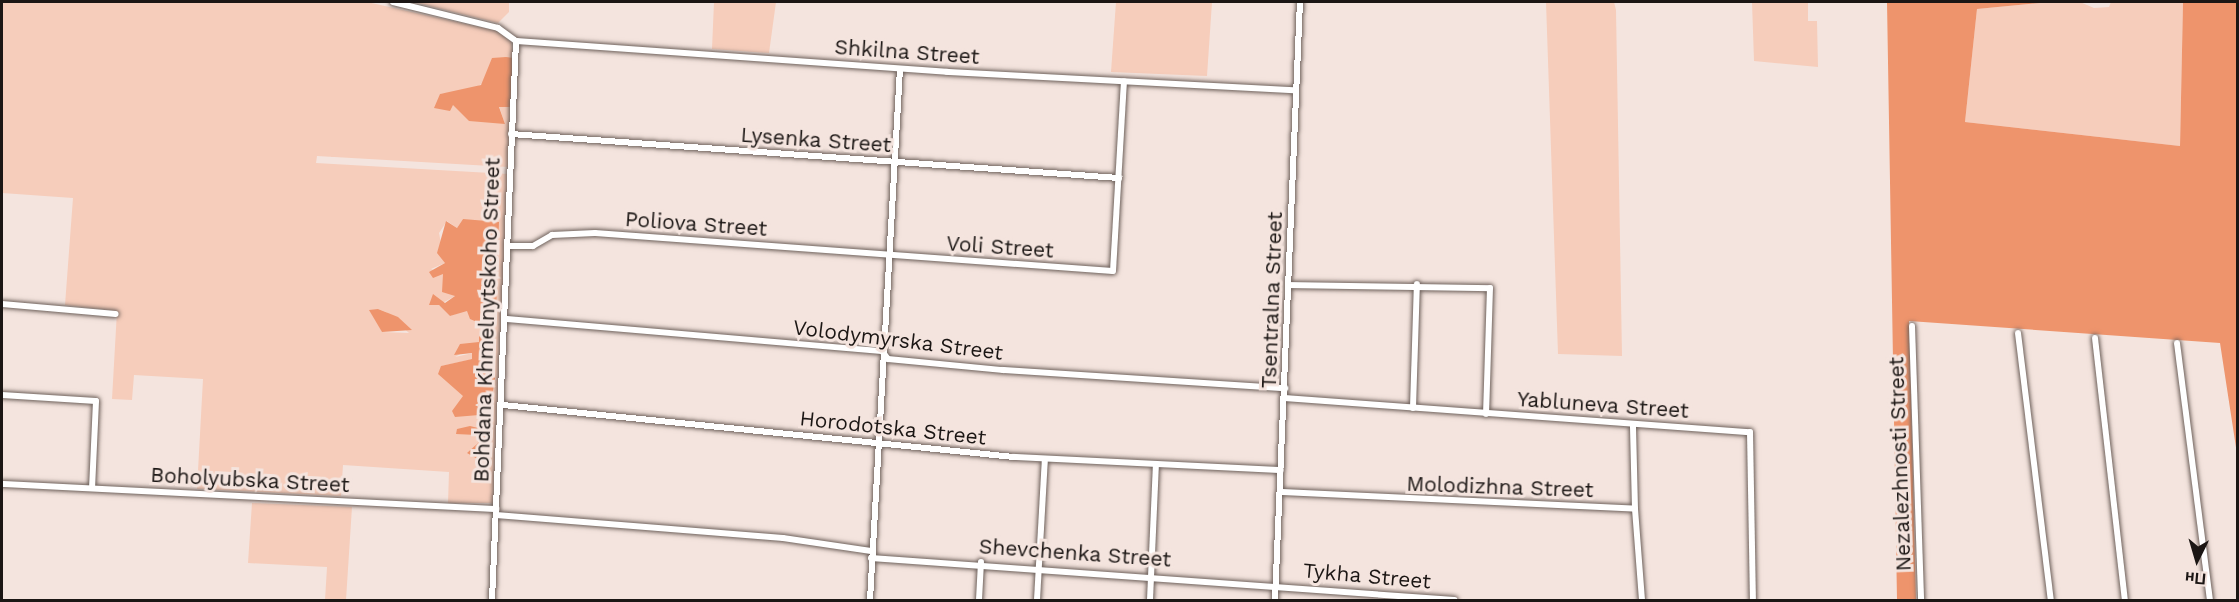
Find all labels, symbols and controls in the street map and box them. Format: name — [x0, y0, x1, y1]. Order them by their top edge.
street label: Shkilna Street — [833, 34, 981, 70]
street label: Lysenka Street — [740, 122, 892, 158]
street label: Bohdana Khmelnytskoho Street — [469, 157, 505, 483]
street label: Poliova Street — [624, 206, 768, 242]
street label: Tsentralna Street — [1256, 211, 1288, 389]
street label: Voli Street — [945, 231, 1055, 263]
street label: Volodymyrska Street — [791, 315, 1005, 365]
street label: Nezalezhnosti Street — [1884, 356, 1916, 572]
street label: Yabluneva Street — [1516, 386, 1690, 424]
street label: Horodotska Street — [798, 406, 988, 450]
street label: Boholyubska Street — [150, 462, 350, 498]
street label: Molodizhna Street — [1406, 471, 1594, 503]
north arrow — [2167, 530, 2227, 590]
street label: Shevchenka Street — [978, 534, 1172, 572]
street label: Tykha Street — [1302, 558, 1432, 594]
text: Пн — [2184, 568, 2207, 589]

